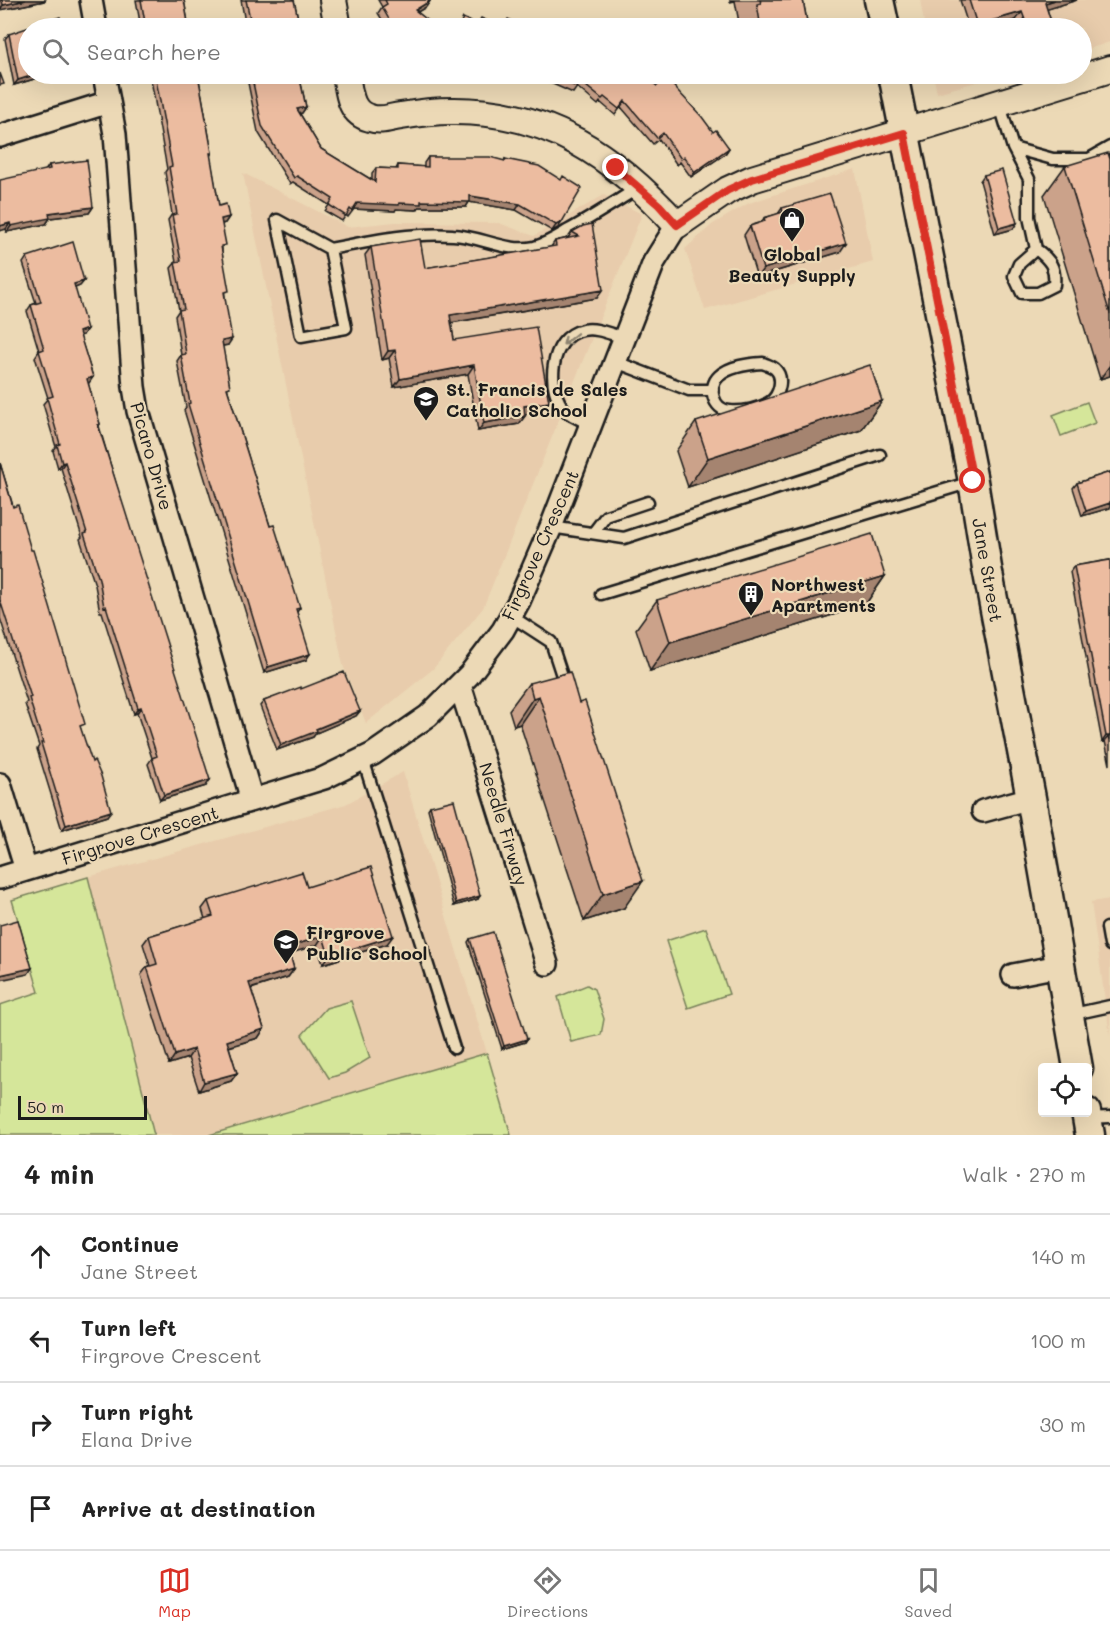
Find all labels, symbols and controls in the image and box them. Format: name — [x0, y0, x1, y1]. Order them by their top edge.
search box — [18, 18, 1092, 84]
icon: search — [39, 35, 72, 68]
text: Search here — [87, 37, 221, 66]
route end — [602, 154, 628, 180]
shop icon: Global Beauty Supply — [777, 205, 807, 243]
place label: Global Beauty Supply — [728, 242, 856, 287]
one-way arrow — [562, 332, 578, 345]
place label: St. Francis de Sales Catholic School — [446, 377, 628, 422]
school or university icon: St. Francis de Sales Catholic School — [411, 384, 441, 422]
street label: Picaro Drive — [125, 399, 179, 513]
street label: Firgrove Crescent — [496, 466, 584, 624]
route start — [959, 467, 985, 493]
street label: Jane Street — [967, 516, 1009, 624]
place label: Northwest Apartments — [771, 572, 876, 617]
building icon: Northwest Apartments — [736, 579, 766, 617]
street label: Needle Firway — [474, 759, 534, 889]
street label: Firgrove Crescent — [59, 800, 221, 870]
place label: Firgrove Public School — [306, 920, 427, 965]
school or university icon: Firgrove Public School — [271, 927, 301, 965]
map controls — [1038, 1063, 1092, 1117]
button: locate — [1038, 1063, 1092, 1117]
scale bar — [18, 1093, 147, 1120]
text: 50 m — [27, 1096, 64, 1117]
text: 4 min — [24, 1157, 94, 1191]
text: Walk · 270 m — [962, 1161, 1086, 1187]
text: Continue — [81, 1229, 179, 1258]
icon: ahead — [24, 1240, 57, 1273]
text: 140 m — [1031, 1243, 1086, 1269]
text: Jane Street — [81, 1258, 198, 1284]
text: Turn left — [81, 1313, 177, 1342]
icon: left — [24, 1324, 57, 1357]
text: 100 m — [1030, 1327, 1086, 1353]
text: Firgrove Crescent — [81, 1342, 262, 1368]
text: Turn right — [81, 1397, 193, 1426]
icon: right — [24, 1408, 57, 1441]
text: 30 m — [1040, 1411, 1086, 1437]
text: Elana Drive — [81, 1426, 193, 1452]
icon: arrive — [24, 1492, 57, 1525]
text: Arrive at destination — [81, 1494, 316, 1523]
tab: Map — [158, 1564, 191, 1621]
tab: Directions — [507, 1564, 588, 1621]
tab: Saved — [904, 1564, 952, 1621]

